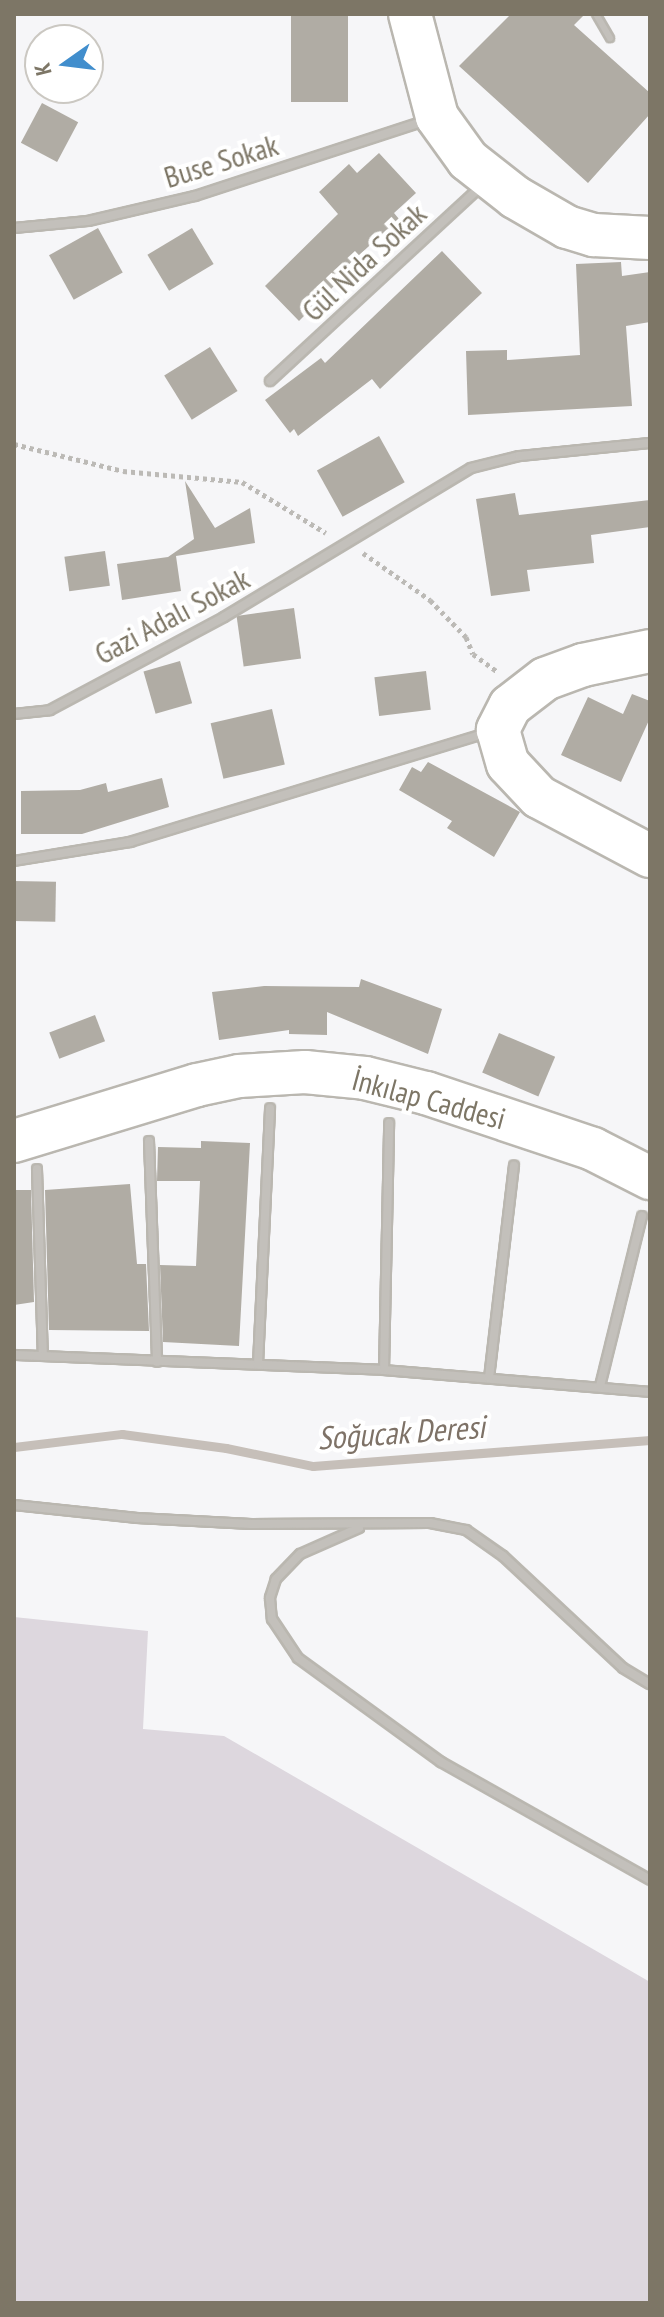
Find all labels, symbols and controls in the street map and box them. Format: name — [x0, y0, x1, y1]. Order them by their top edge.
north arrow — [24, 24, 104, 104]
text: K — [28, 60, 58, 78]
street label: Buse Sokak — [160, 127, 282, 195]
street label: Gül Nida Sokak — [295, 196, 433, 328]
street label: Gazi Adalı Sokak — [88, 560, 256, 672]
street label: İnkılap Caddesi — [348, 1061, 510, 1137]
water label: Soğucak Deresi — [316, 1407, 486, 1457]

